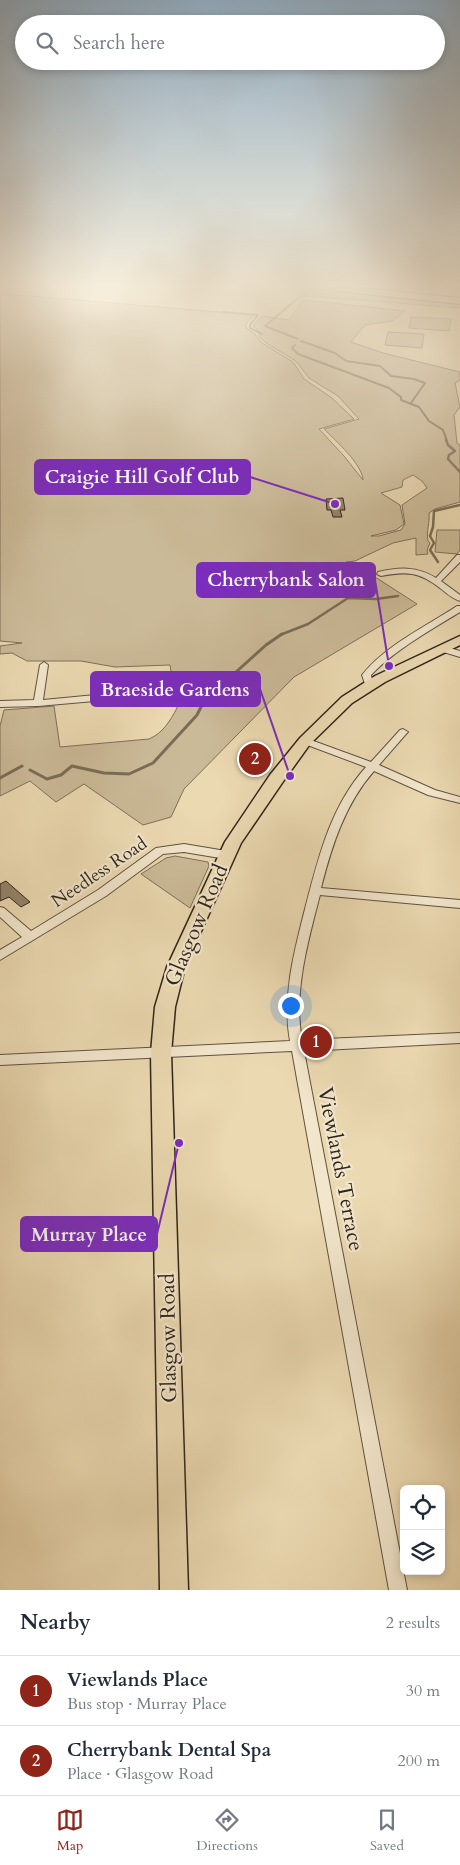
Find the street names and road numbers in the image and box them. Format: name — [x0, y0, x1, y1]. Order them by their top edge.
street label: Needless Road — [46, 831, 152, 914]
street label: Glasgow Road — [158, 860, 235, 991]
street label: Viewlands Terrace — [310, 1085, 371, 1254]
street label: Glasgow Road — [153, 1273, 184, 1403]

